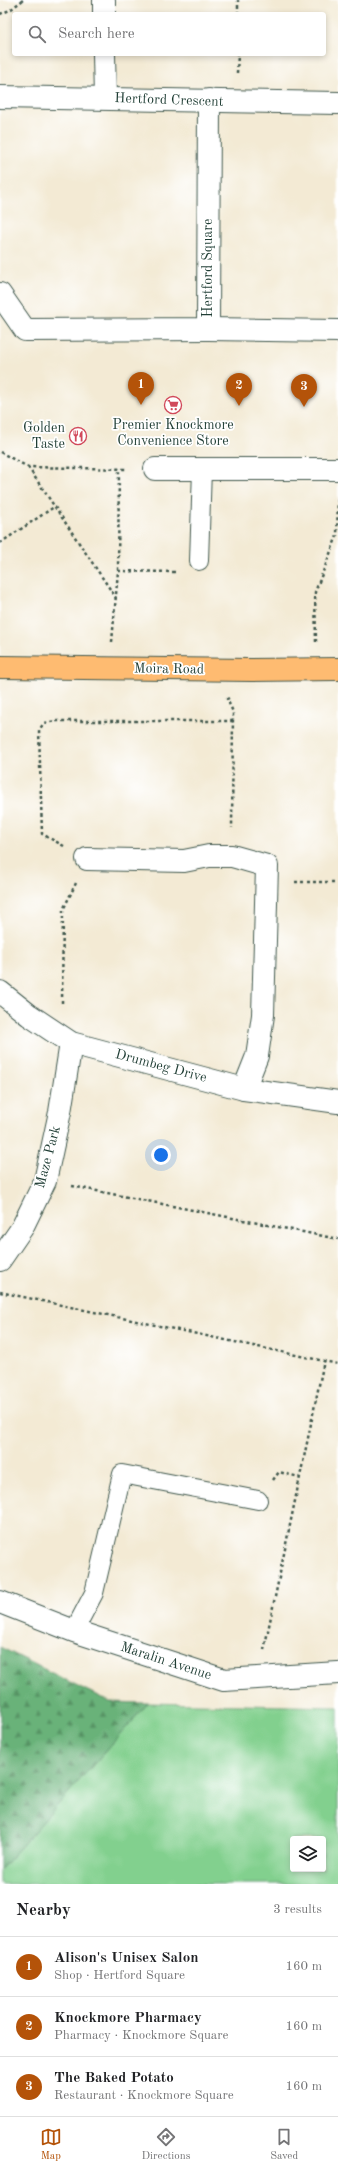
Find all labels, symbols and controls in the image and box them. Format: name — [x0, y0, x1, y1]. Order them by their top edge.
search box — [12, 12, 326, 56]
icon: search — [26, 23, 48, 45]
text: Search here — [58, 27, 135, 42]
street label: Hertford Crescent — [114, 91, 224, 109]
street label: Hertford Square — [201, 219, 215, 317]
pin: 1 — [128, 372, 154, 405]
pin: 2 — [226, 373, 252, 406]
pin: 3 — [291, 374, 317, 407]
supermarket icon: Premier Knockmore Convenience Store — [163, 395, 183, 415]
place label: Premier Knockmore Convenience Store — [112, 418, 234, 448]
place label: Golden Taste — [23, 421, 65, 451]
restaurant icon: Golden Taste — [68, 426, 88, 446]
street label: Moira Road — [134, 661, 204, 677]
street label: Drumbeg Drive — [114, 1047, 208, 1085]
street label: Maze Park — [33, 1124, 63, 1190]
your location — [151, 1145, 171, 1165]
street label: Maralin Avenue — [119, 1640, 213, 1682]
map controls — [290, 1836, 326, 1872]
button: layers — [290, 1836, 326, 1872]
text: Nearby — [16, 1902, 71, 1919]
text: 3 results — [273, 1903, 322, 1916]
text: Alison's Unisex Salon — [54, 1951, 199, 1966]
text: 1 — [25, 1960, 33, 1973]
text: 160 m — [285, 1960, 322, 1973]
text: Shop · Hertford Square — [54, 1969, 185, 1982]
text: Knockmore Pharmacy — [54, 2011, 202, 2026]
text: 2 — [25, 2020, 33, 2033]
text: 160 m — [285, 2020, 322, 2033]
text: Pharmacy · Knockmore Square — [54, 2029, 229, 2042]
text: The Baked Potato — [54, 2071, 174, 2086]
text: 3 — [25, 2080, 33, 2093]
text: 160 m — [285, 2080, 322, 2093]
text: Restaurant · Knockmore Square — [54, 2089, 234, 2102]
tab: Map — [40, 2126, 62, 2164]
tab: Directions — [142, 2126, 190, 2164]
tab: Saved — [270, 2126, 298, 2164]

